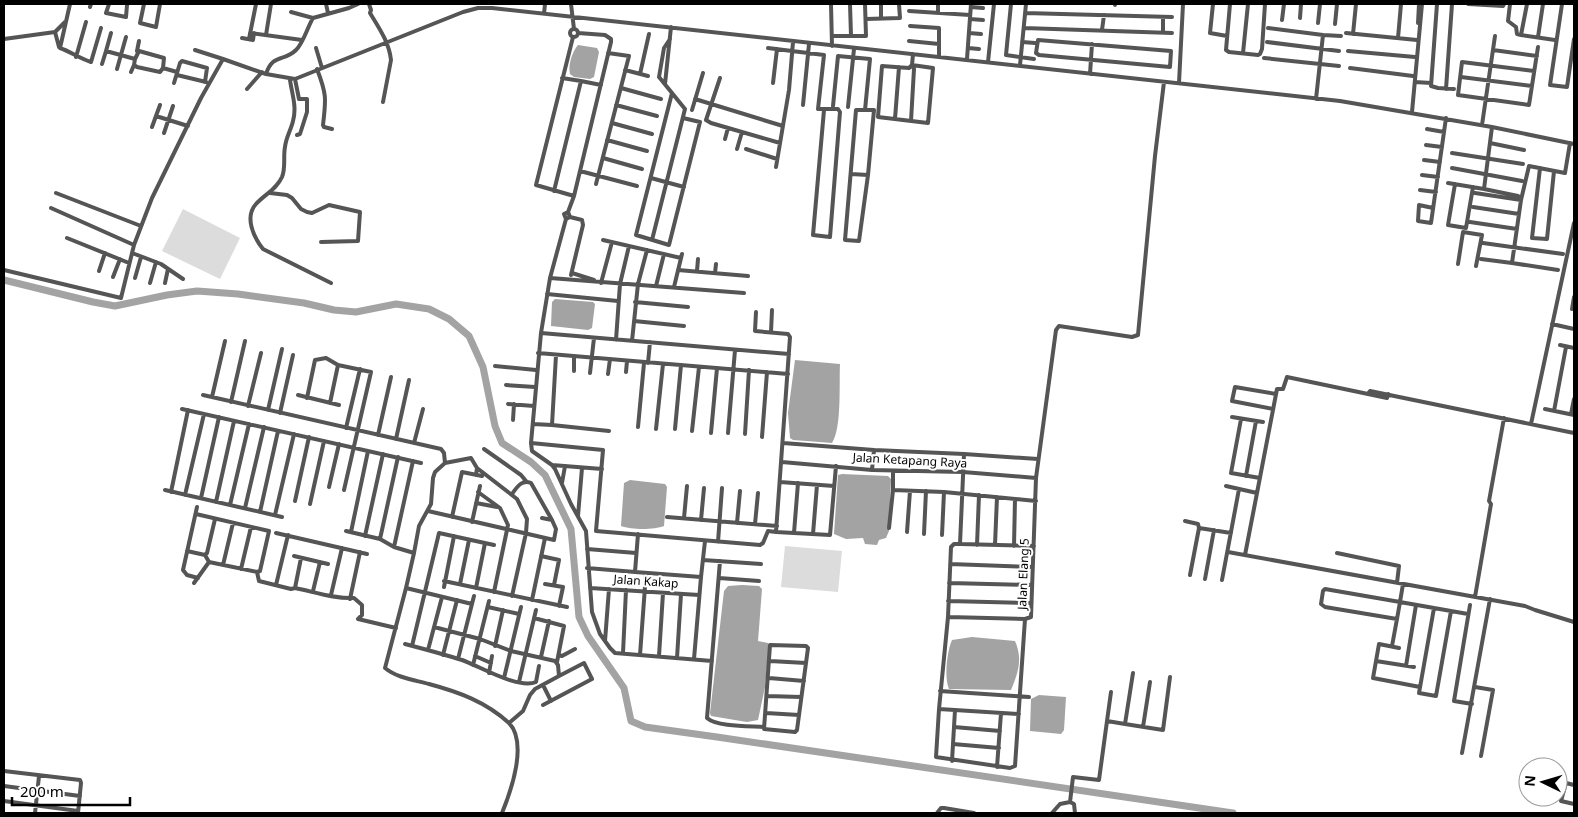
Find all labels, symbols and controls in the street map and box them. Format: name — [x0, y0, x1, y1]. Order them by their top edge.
street label: Jalan Ketapang Raya — [851, 448, 968, 471]
street label: Jalan Elang 5 — [1013, 538, 1033, 611]
street label: Jalan Kakap — [612, 570, 679, 592]
north arrow — [1518, 757, 1568, 807]
scale bar — [12, 774, 130, 806]
text: N — [1520, 774, 1540, 787]
text: 200 m — [20, 781, 64, 801]

